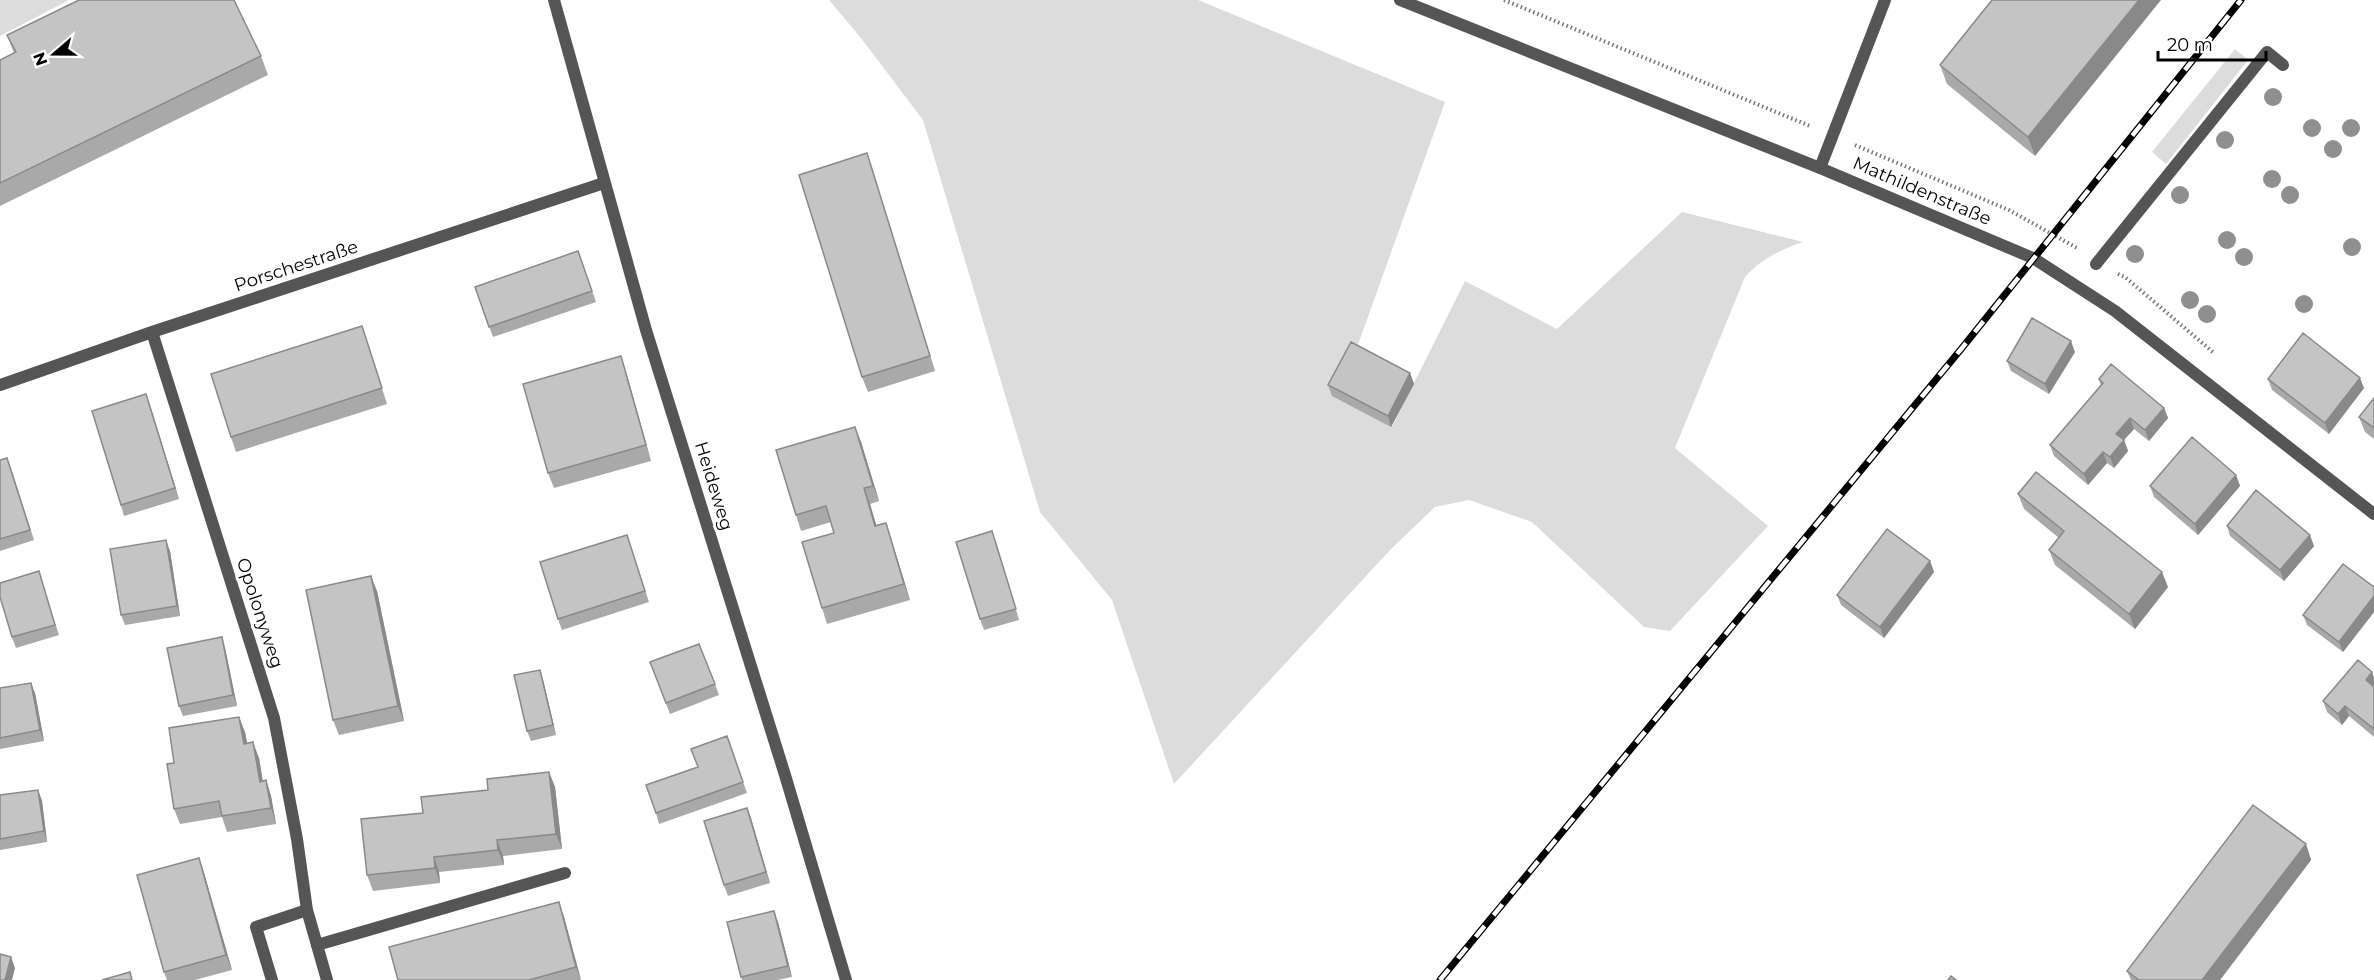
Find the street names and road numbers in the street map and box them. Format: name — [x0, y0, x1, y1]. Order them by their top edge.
street label: Mathildenstraße — [1849, 152, 1995, 230]
street label: Porschestraße — [231, 236, 361, 296]
street label: Heideweg — [690, 439, 738, 533]
street label: Opolonyweg — [232, 555, 288, 671]

